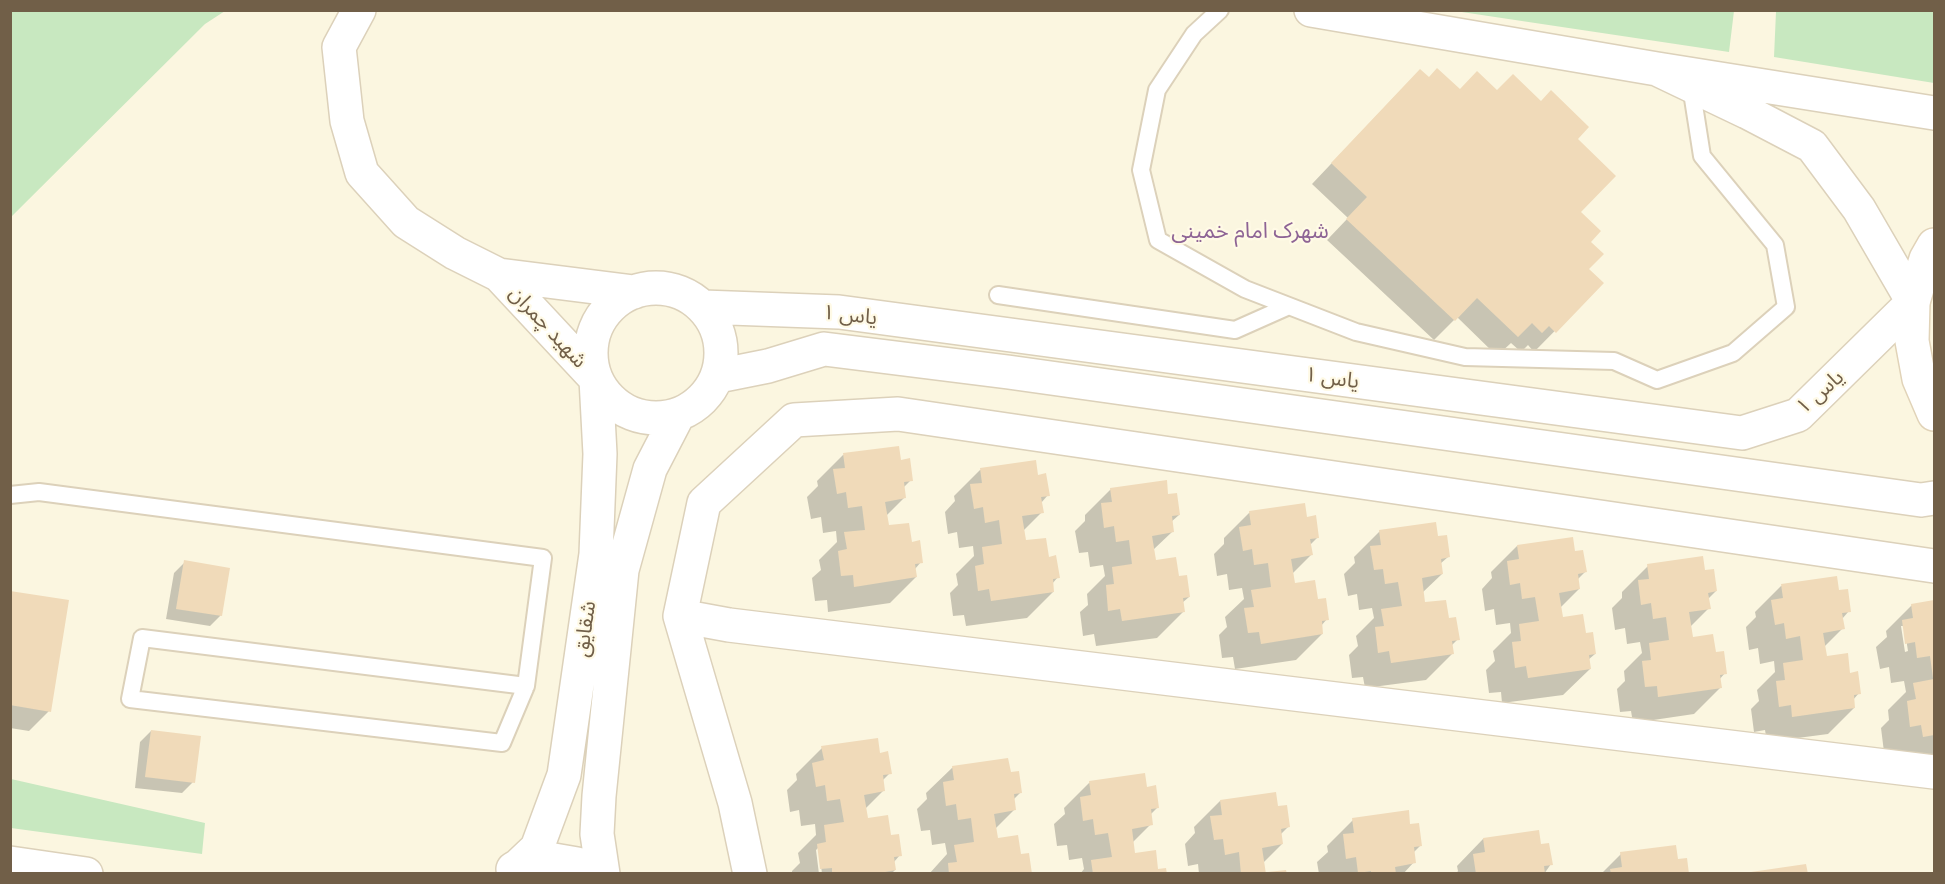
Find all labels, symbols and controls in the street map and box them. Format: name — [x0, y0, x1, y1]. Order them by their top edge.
district label: شهرک امام خمینی — [1171, 218, 1329, 244]
street label: شهید چمران — [504, 281, 592, 373]
street label: یاس ۱ — [821, 300, 879, 330]
street label: یاس ۱ — [1303, 362, 1361, 394]
street label: یاس ۱ — [1791, 364, 1849, 420]
street label: شقایق — [569, 599, 601, 659]

